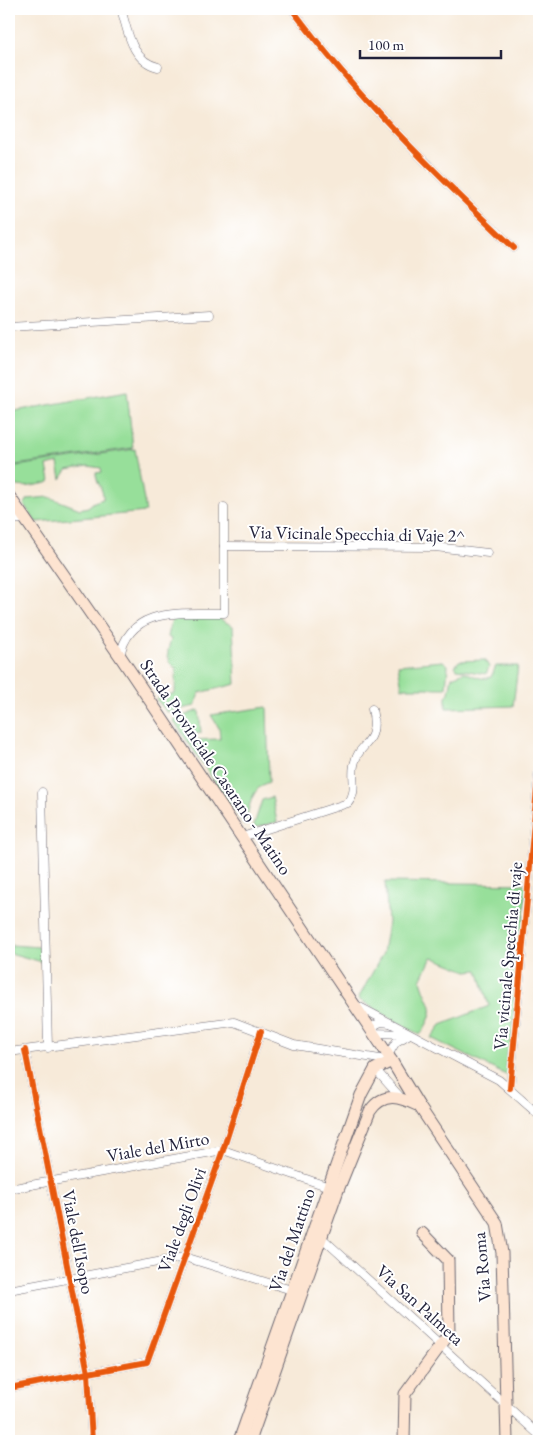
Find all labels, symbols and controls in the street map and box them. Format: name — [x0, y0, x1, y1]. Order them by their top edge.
scale bar — [360, 28, 502, 60]
text: 100 m — [368, 35, 405, 54]
street label: Via Vicinale Specchia di Vaje 2^ — [249, 520, 465, 547]
street label: Strada Provinciale Casarano - Matino — [135, 654, 297, 879]
street label: Via vicinale Specchia di vaje — [488, 861, 527, 1051]
street label: Viale del Mirto — [105, 1126, 211, 1167]
street label: Viale degli Olivi — [152, 1164, 211, 1275]
street label: Via del Mattino — [263, 1185, 320, 1295]
street label: Viale dell'Isopo — [57, 1188, 100, 1296]
street label: Via Roma — [467, 1230, 496, 1303]
street label: Via San Palmeta — [372, 1259, 470, 1351]

